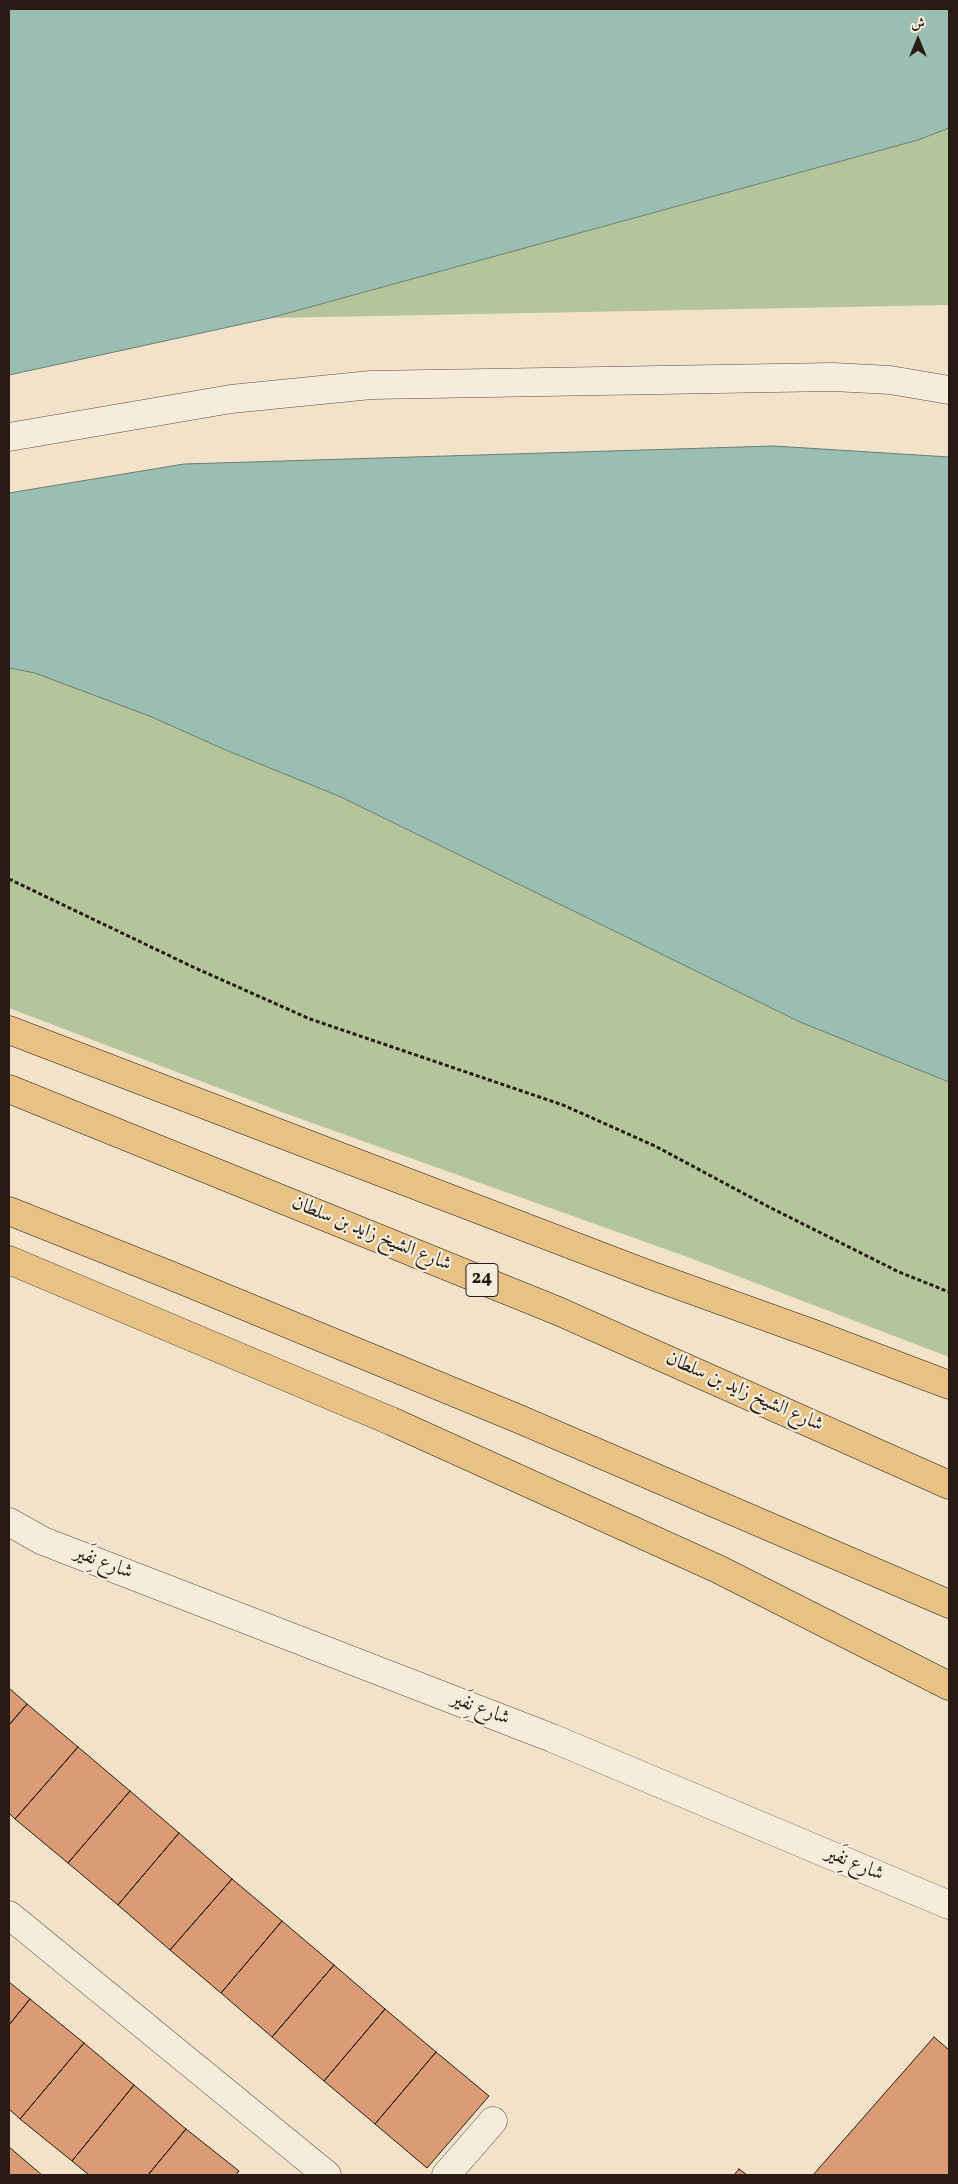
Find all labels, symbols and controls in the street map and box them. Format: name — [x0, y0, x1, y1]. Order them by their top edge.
north arrow — [893, 15, 943, 65]
text: ش — [911, 15, 925, 34]
street label: شارع الشيخ زايد بن سلطان — [288, 1192, 454, 1278]
road number: 24 — [466, 1264, 498, 1296]
street label: شارع الشيخ زايد بن سلطان — [661, 1347, 827, 1439]
street label: شارع نِفَير — [70, 1542, 136, 1586]
street label: شارع نِفَير — [447, 1688, 513, 1732]
street label: شارع نِفَير — [821, 1842, 887, 1888]

